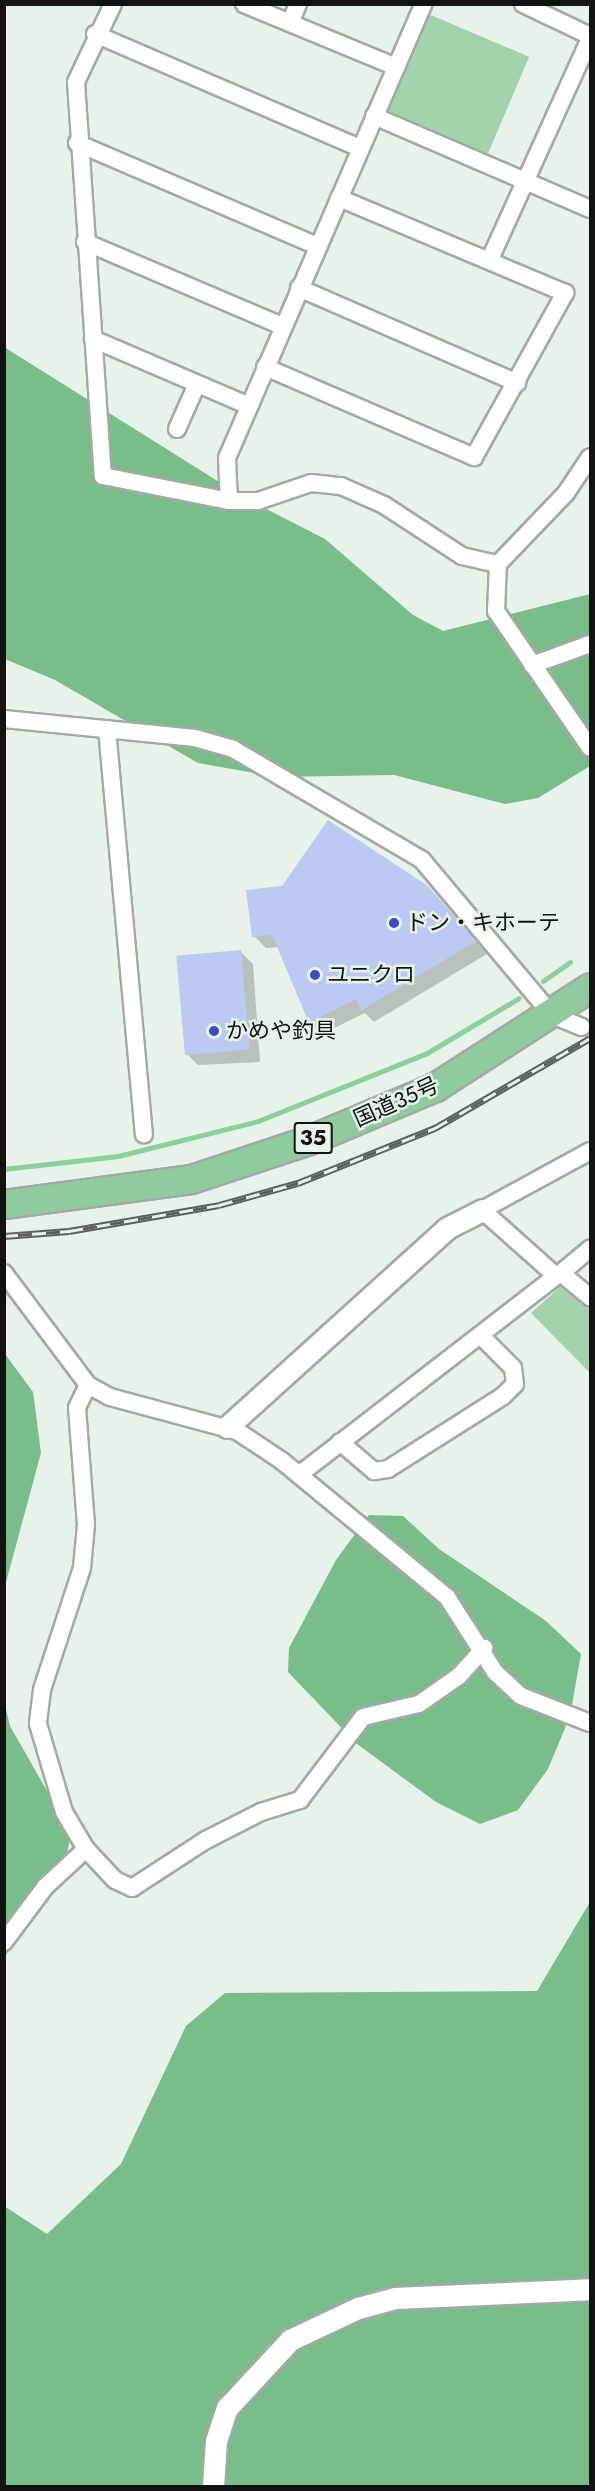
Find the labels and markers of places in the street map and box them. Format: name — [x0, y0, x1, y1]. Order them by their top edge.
place label: ドン・キホーテ — [406, 910, 560, 936]
marker: ドン・キホーテ — [387, 916, 401, 930]
place label: ユニクロ — [327, 962, 415, 988]
marker: ユニクロ — [308, 968, 322, 982]
place label: かめや釣具 — [226, 1018, 336, 1044]
marker: かめや釣具 — [207, 1024, 221, 1038]

